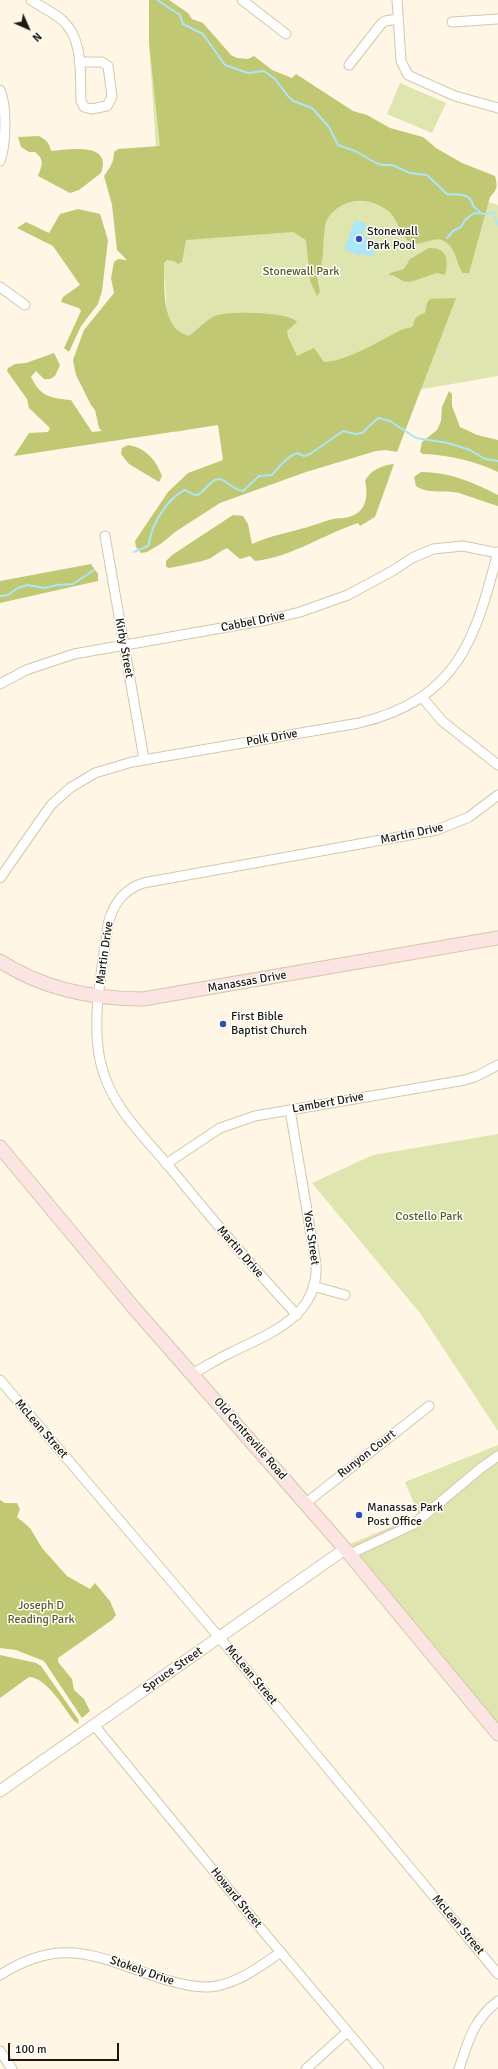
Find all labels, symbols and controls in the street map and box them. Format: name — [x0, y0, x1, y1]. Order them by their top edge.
north arrow — [8, 8, 48, 48]
text: N — [30, 30, 44, 44]
place label: Stonewall Park Pool — [367, 225, 418, 253]
marker: Stonewall Park Pool — [354, 234, 364, 244]
park label: Stonewall Park — [263, 265, 339, 279]
street label: Cabbel Drive — [220, 609, 286, 635]
street label: Kirby Street — [112, 617, 136, 679]
street label: Polk Drive — [245, 726, 299, 750]
street label: Martin Drive — [379, 820, 445, 848]
street label: Martin Drive — [93, 920, 117, 986]
street label: Manassas Drive — [206, 968, 288, 996]
place label: First Bible Baptist Church — [231, 1010, 307, 1038]
marker: First Bible Baptist Church — [218, 1019, 228, 1029]
street label: Lambert Drive — [291, 1090, 365, 1116]
street label: Yost Street — [300, 1210, 322, 1266]
park label: Costello Park — [395, 1210, 463, 1224]
street label: Martin Drive — [214, 1223, 266, 1281]
street label: Old Centreville Road — [210, 1395, 290, 1483]
street label: McLean Street — [11, 1396, 71, 1462]
street label: Runyon Court — [335, 1427, 399, 1481]
place label: Manassas Park Post Office — [367, 1501, 443, 1529]
marker: Manassas Park Post Office — [354, 1510, 364, 1520]
park label: Joseph D Reading Park — [7, 1599, 75, 1627]
street label: McLean Street — [222, 1642, 280, 1708]
street label: Spruce Street — [140, 1644, 206, 1696]
street label: Howard Street — [207, 1865, 265, 1931]
street label: McLean Street — [429, 1892, 487, 1958]
street label: Stokely Drive — [108, 1953, 176, 1989]
scale bar — [10, 2035, 121, 2061]
text: 100 m — [15, 2042, 47, 2057]

